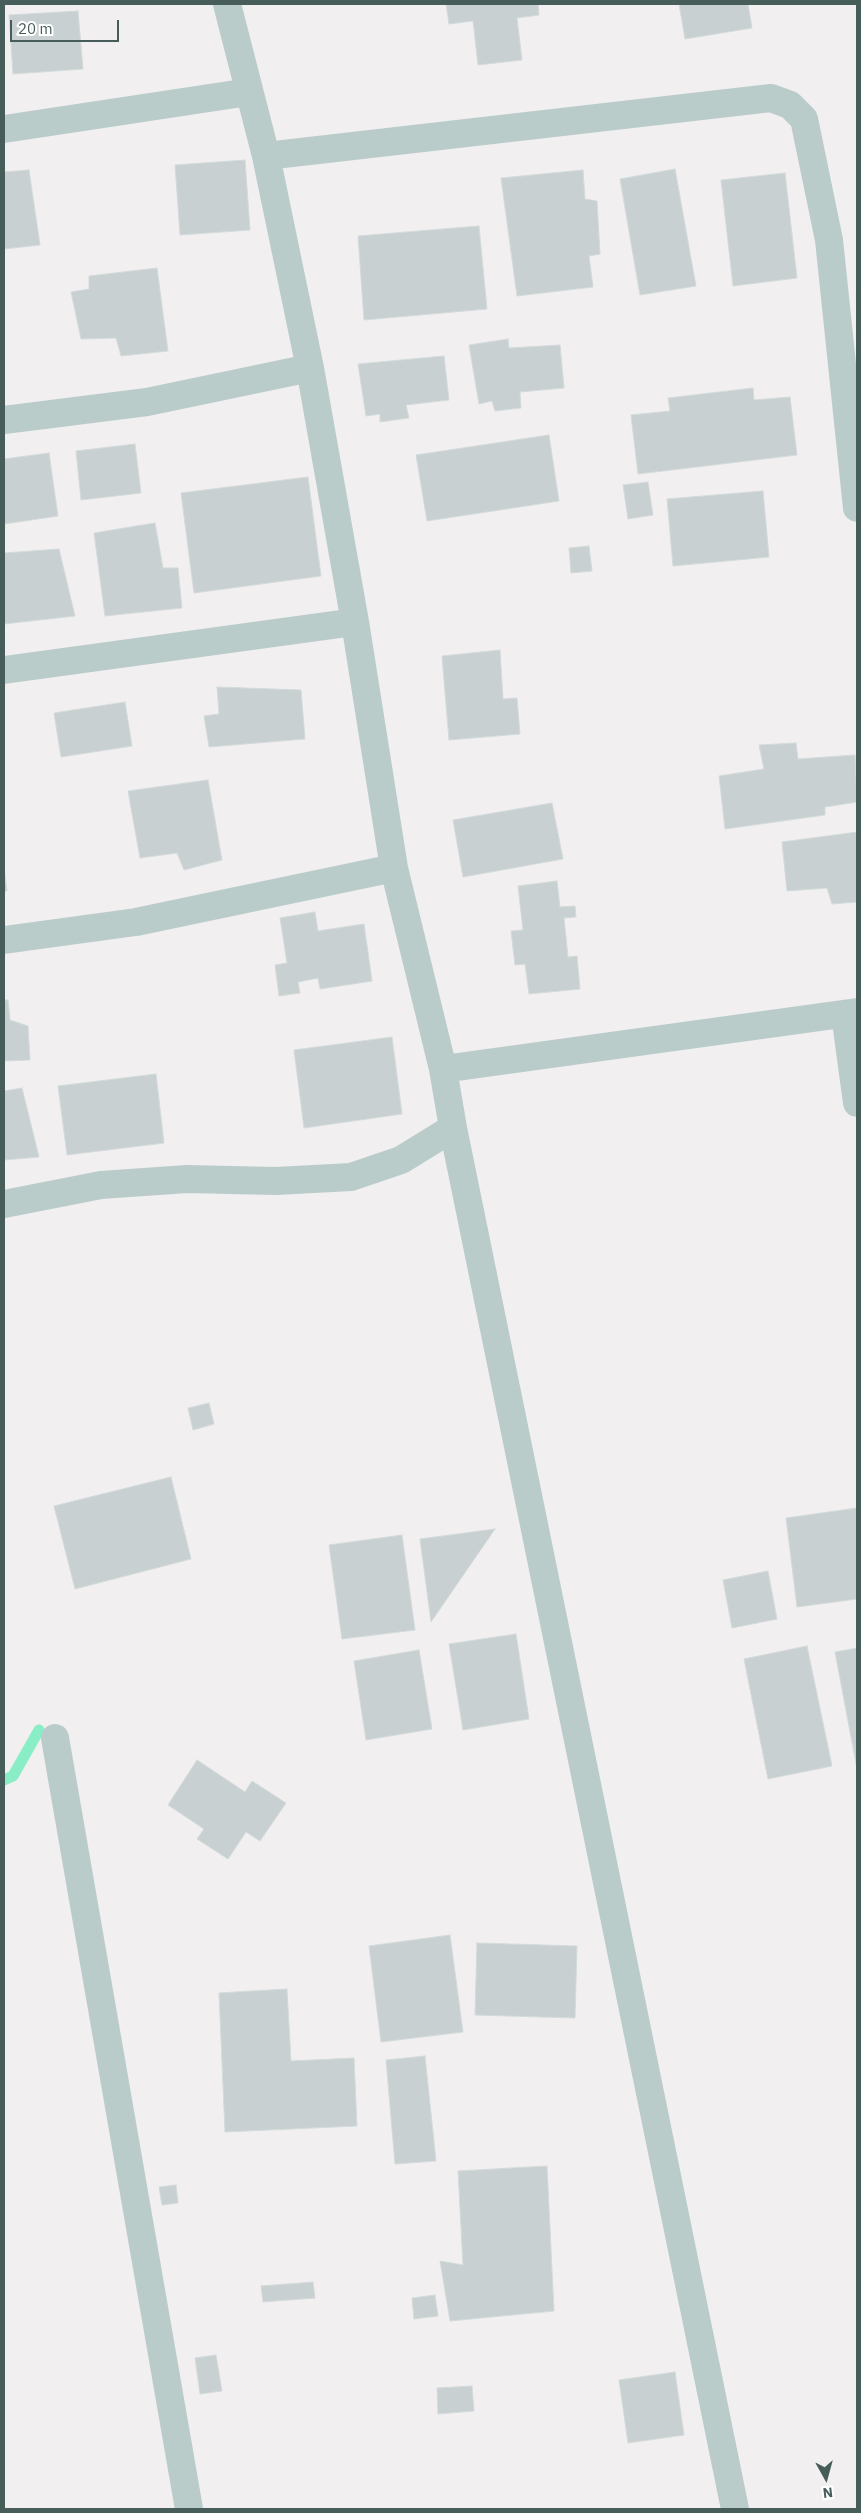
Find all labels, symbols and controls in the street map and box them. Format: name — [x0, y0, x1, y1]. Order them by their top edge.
scale bar — [12, 10, 121, 42]
text: 20 m — [18, 19, 53, 38]
north arrow — [801, 2453, 851, 2503]
text: N — [822, 2483, 834, 2502]

